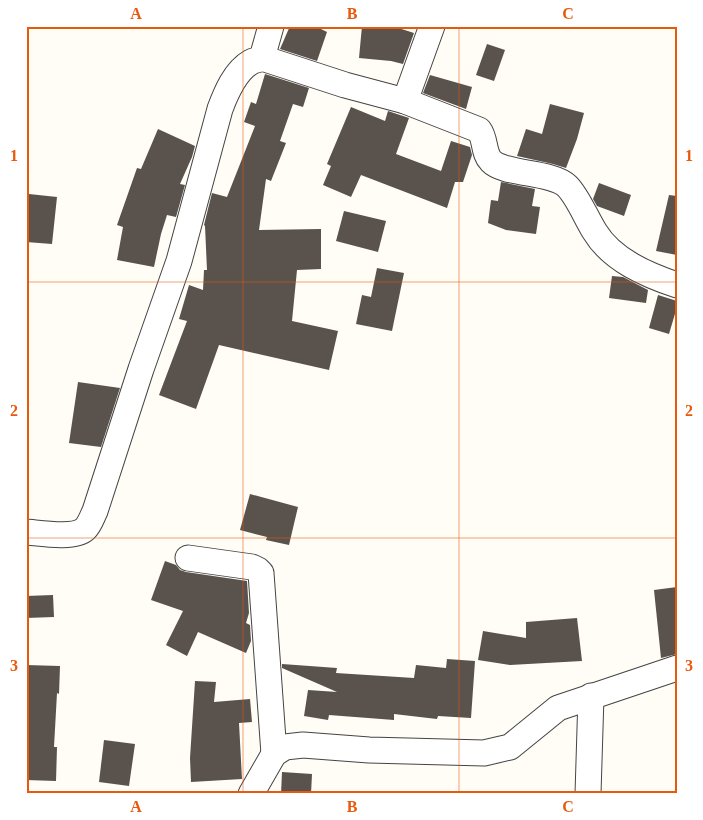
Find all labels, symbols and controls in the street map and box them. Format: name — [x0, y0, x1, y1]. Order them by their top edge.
text: A — [130, 5, 142, 22]
text: B — [347, 5, 358, 22]
text: C — [562, 5, 574, 22]
text: 1 — [10, 147, 18, 164]
text: 1 — [685, 147, 693, 164]
text: 2 — [10, 402, 18, 419]
text: 2 — [685, 402, 693, 419]
text: 3 — [10, 657, 18, 674]
text: 3 — [685, 657, 693, 674]
text: A — [130, 798, 142, 815]
text: B — [347, 798, 358, 815]
text: C — [562, 798, 574, 815]

